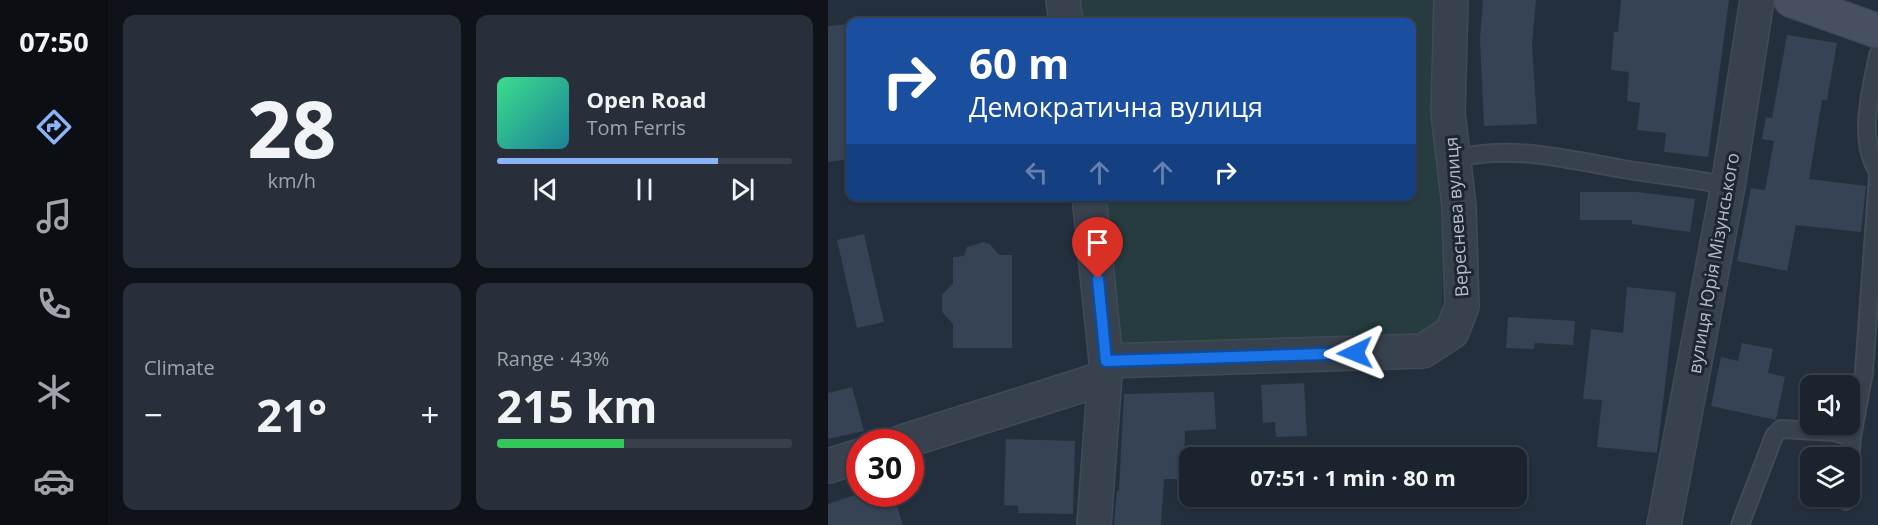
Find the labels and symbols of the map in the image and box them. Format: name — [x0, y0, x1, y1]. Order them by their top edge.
street label: Вереснева вулиця — [1438, 136, 1474, 298]
street label: вулиця Юрія Мізунського — [1682, 151, 1744, 375]
pin — [1072, 217, 1123, 279]
position arrow — [1323, 321, 1387, 385]
speed limit sign: 30 — [846, 429, 924, 507]

